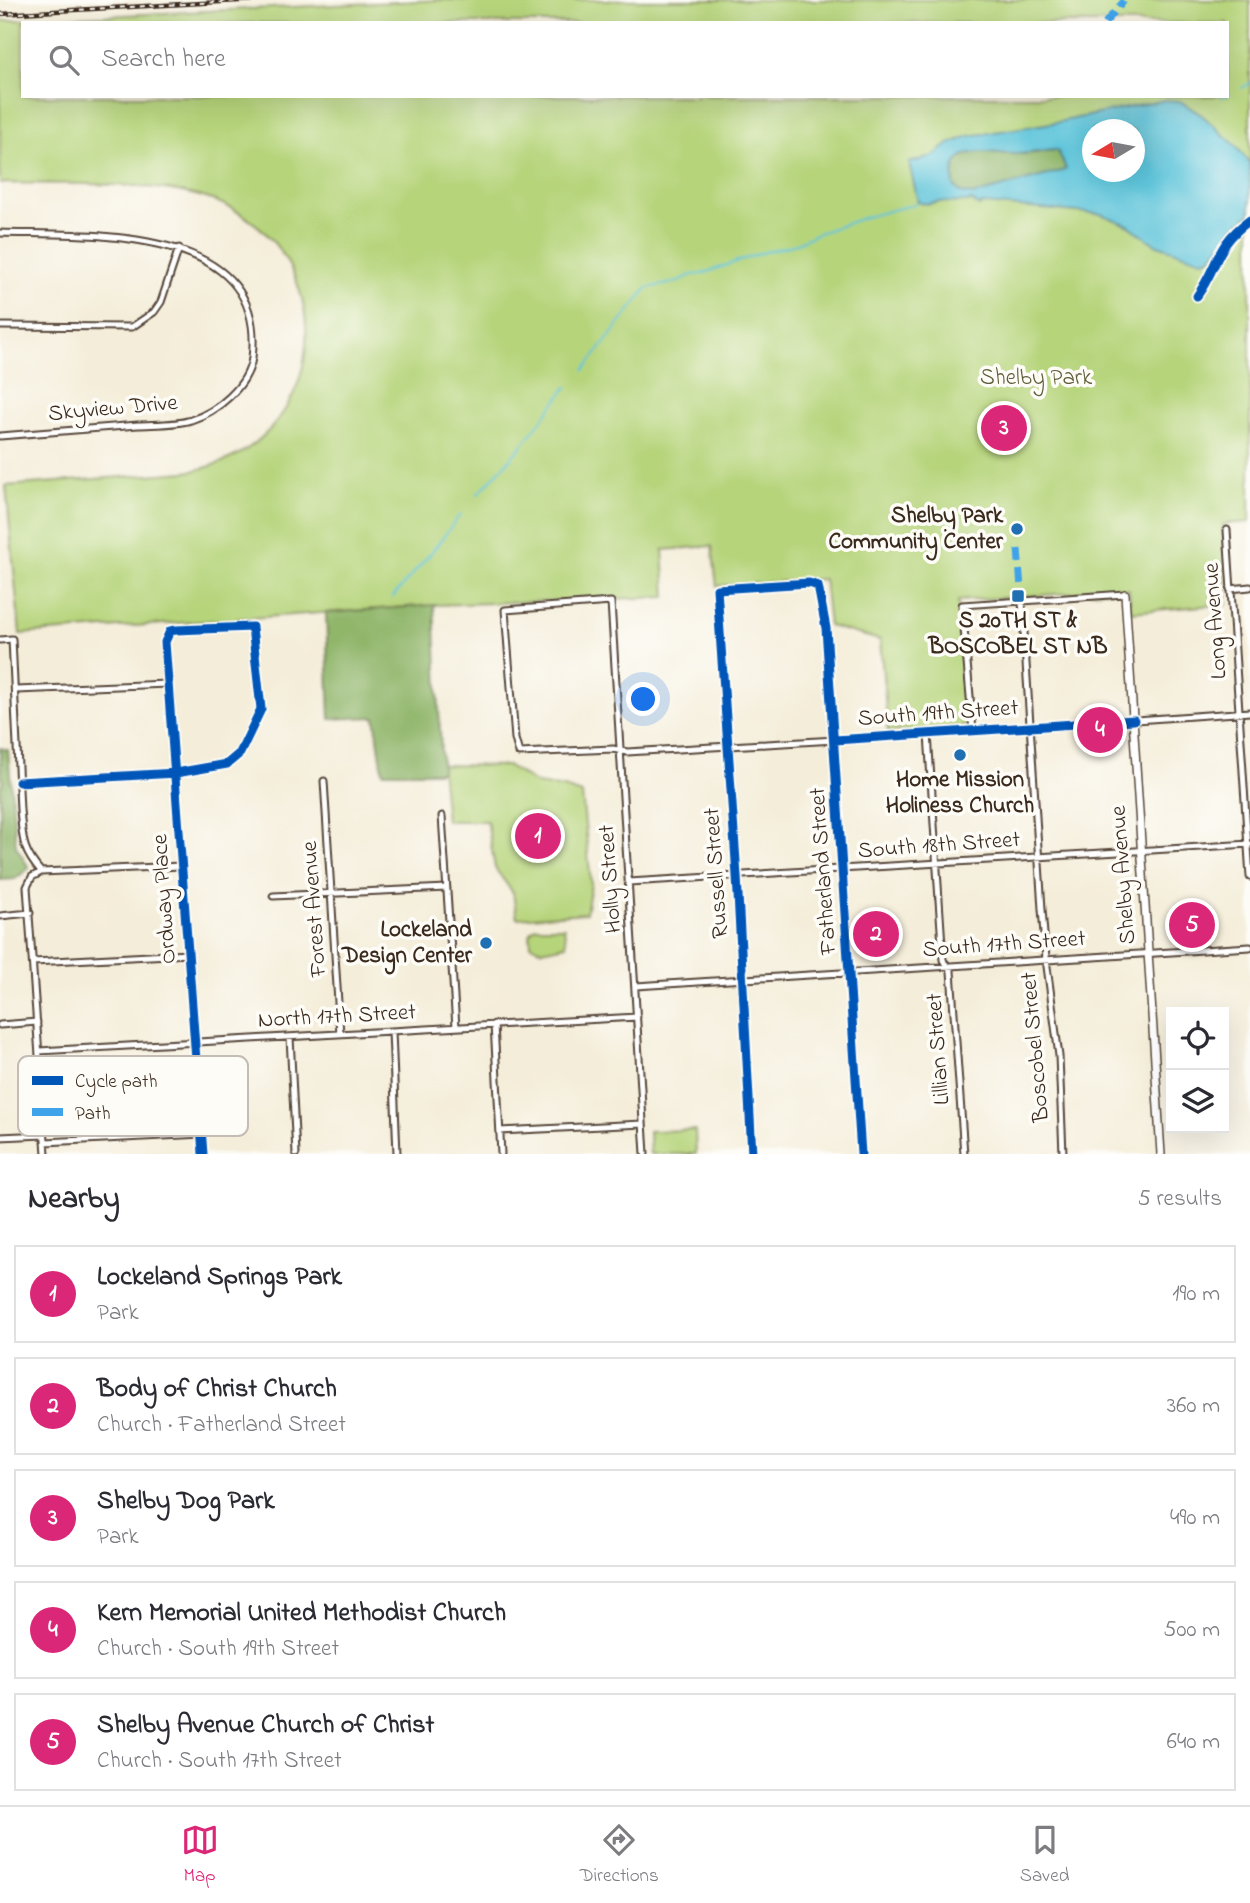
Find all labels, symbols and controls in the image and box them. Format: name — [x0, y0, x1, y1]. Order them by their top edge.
search box — [21, 21, 1229, 98]
icon: search — [45, 41, 83, 79]
text: Search here — [101, 41, 226, 79]
north arrow — [1082, 119, 1145, 182]
park label: Shelby Park — [980, 362, 1093, 397]
street label: Skyview Drive — [47, 387, 180, 433]
pin: 3 — [981, 402, 1027, 454]
place label: Shelby Park Community Center — [828, 500, 1004, 561]
marker: Shelby Park Community Center — [1009, 521, 1025, 537]
street label: Long Avenue — [1195, 561, 1238, 680]
marker: S 20TH ST & BOSCOBEL ST NB — [1010, 588, 1026, 604]
place label: S 20TH ST & BOSCOBEL ST NB — [927, 605, 1108, 664]
your location — [626, 682, 660, 716]
street label: South 19th Street — [857, 692, 1020, 736]
pin: 4 — [1077, 704, 1123, 756]
marker: Home Mission Holiness Church — [952, 747, 968, 763]
place label: Home Mission Holiness Church — [886, 764, 1034, 823]
street label: Fatherland Street — [802, 786, 846, 957]
street label: Shelby Avenue — [1103, 804, 1147, 946]
street label: Russell Street — [696, 806, 738, 939]
pin: 1 — [515, 810, 561, 862]
street label: Holly Street — [591, 823, 633, 934]
street label: South 18th Street — [857, 824, 1021, 868]
street label: Ordway Place — [144, 832, 188, 965]
street label: Forest Avenue — [294, 839, 336, 979]
pin: 5 — [1169, 899, 1215, 951]
pin: 2 — [853, 908, 899, 960]
place label: Lockeland Design Center — [341, 914, 473, 975]
street label: South 17th Street — [921, 923, 1087, 967]
marker: Lockeland Design Center — [478, 935, 494, 951]
street label: Boscobel Street — [1013, 970, 1059, 1124]
street label: Lillian Street — [919, 992, 959, 1106]
street label: North 17th Street — [257, 996, 417, 1038]
map controls — [1166, 1007, 1229, 1133]
button: locate — [1166, 1007, 1229, 1070]
legend — [18, 1056, 248, 1136]
text: Cycle path — [75, 1069, 157, 1097]
button: layers — [1166, 1070, 1229, 1133]
text: Path — [75, 1101, 111, 1128]
text: Nearby — [28, 1178, 120, 1222]
text: 5 results — [1138, 1183, 1222, 1216]
text: Lockeland Springs Park — [97, 1259, 342, 1297]
text: 1 — [49, 1278, 57, 1311]
text: 190 m — [1172, 1278, 1220, 1311]
text: Park — [97, 1297, 139, 1330]
text: Body of Christ Church — [97, 1371, 337, 1409]
text: 2 — [47, 1390, 59, 1423]
text: 360 m — [1167, 1390, 1220, 1423]
text: Church · Fatherland Street — [97, 1409, 346, 1442]
text: Shelby Dog Park — [97, 1483, 275, 1521]
text: 3 — [48, 1502, 58, 1535]
text: 490 m — [1170, 1502, 1220, 1535]
text: Park — [97, 1521, 139, 1554]
text: Kern Memorial United Methodist Church — [97, 1595, 506, 1633]
text: 4 — [48, 1614, 58, 1647]
text: 500 m — [1163, 1614, 1220, 1647]
text: Church · South 19th Street — [97, 1633, 339, 1666]
text: Shelby Avenue Church of Christ — [97, 1707, 434, 1745]
text: 5 — [46, 1726, 60, 1759]
text: 640 m — [1167, 1726, 1220, 1759]
text: Church · South 17th Street — [97, 1745, 342, 1778]
tab: Map — [181, 1821, 219, 1890]
tab: Directions — [580, 1821, 659, 1890]
tab: Saved — [1020, 1821, 1069, 1890]

